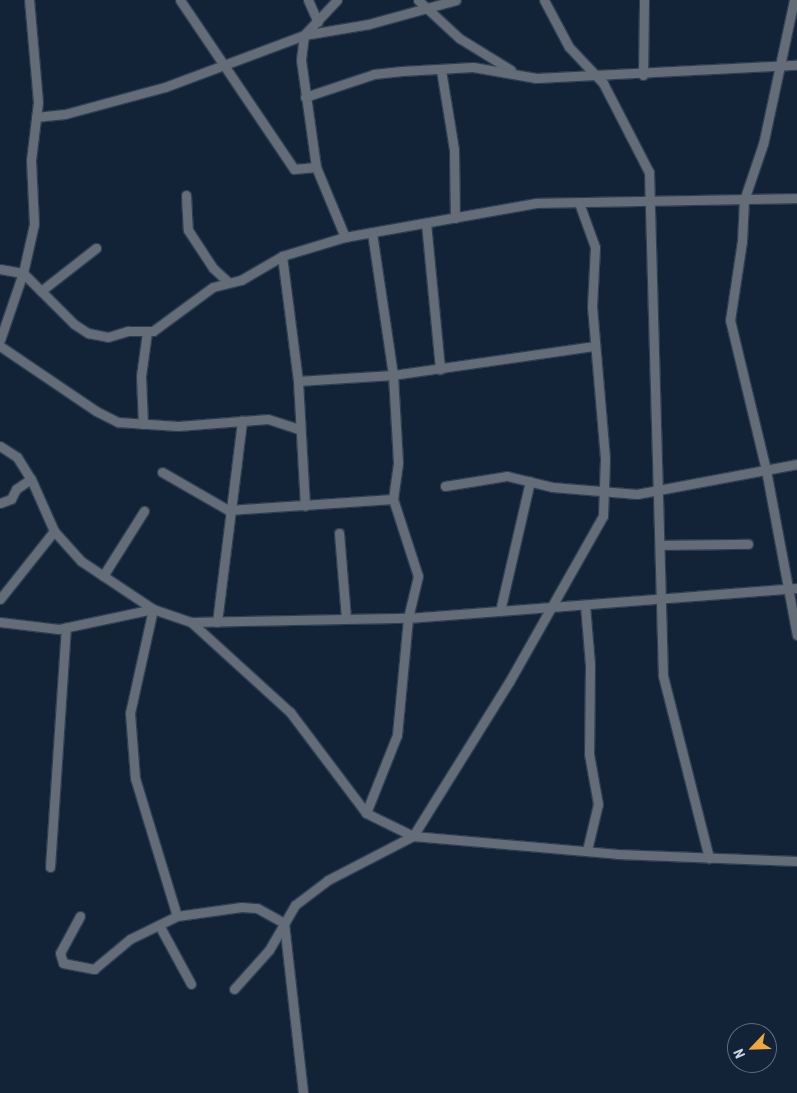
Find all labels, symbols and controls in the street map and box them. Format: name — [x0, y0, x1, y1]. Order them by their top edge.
north arrow — [727, 1023, 777, 1073]
text: N — [730, 1047, 748, 1061]

